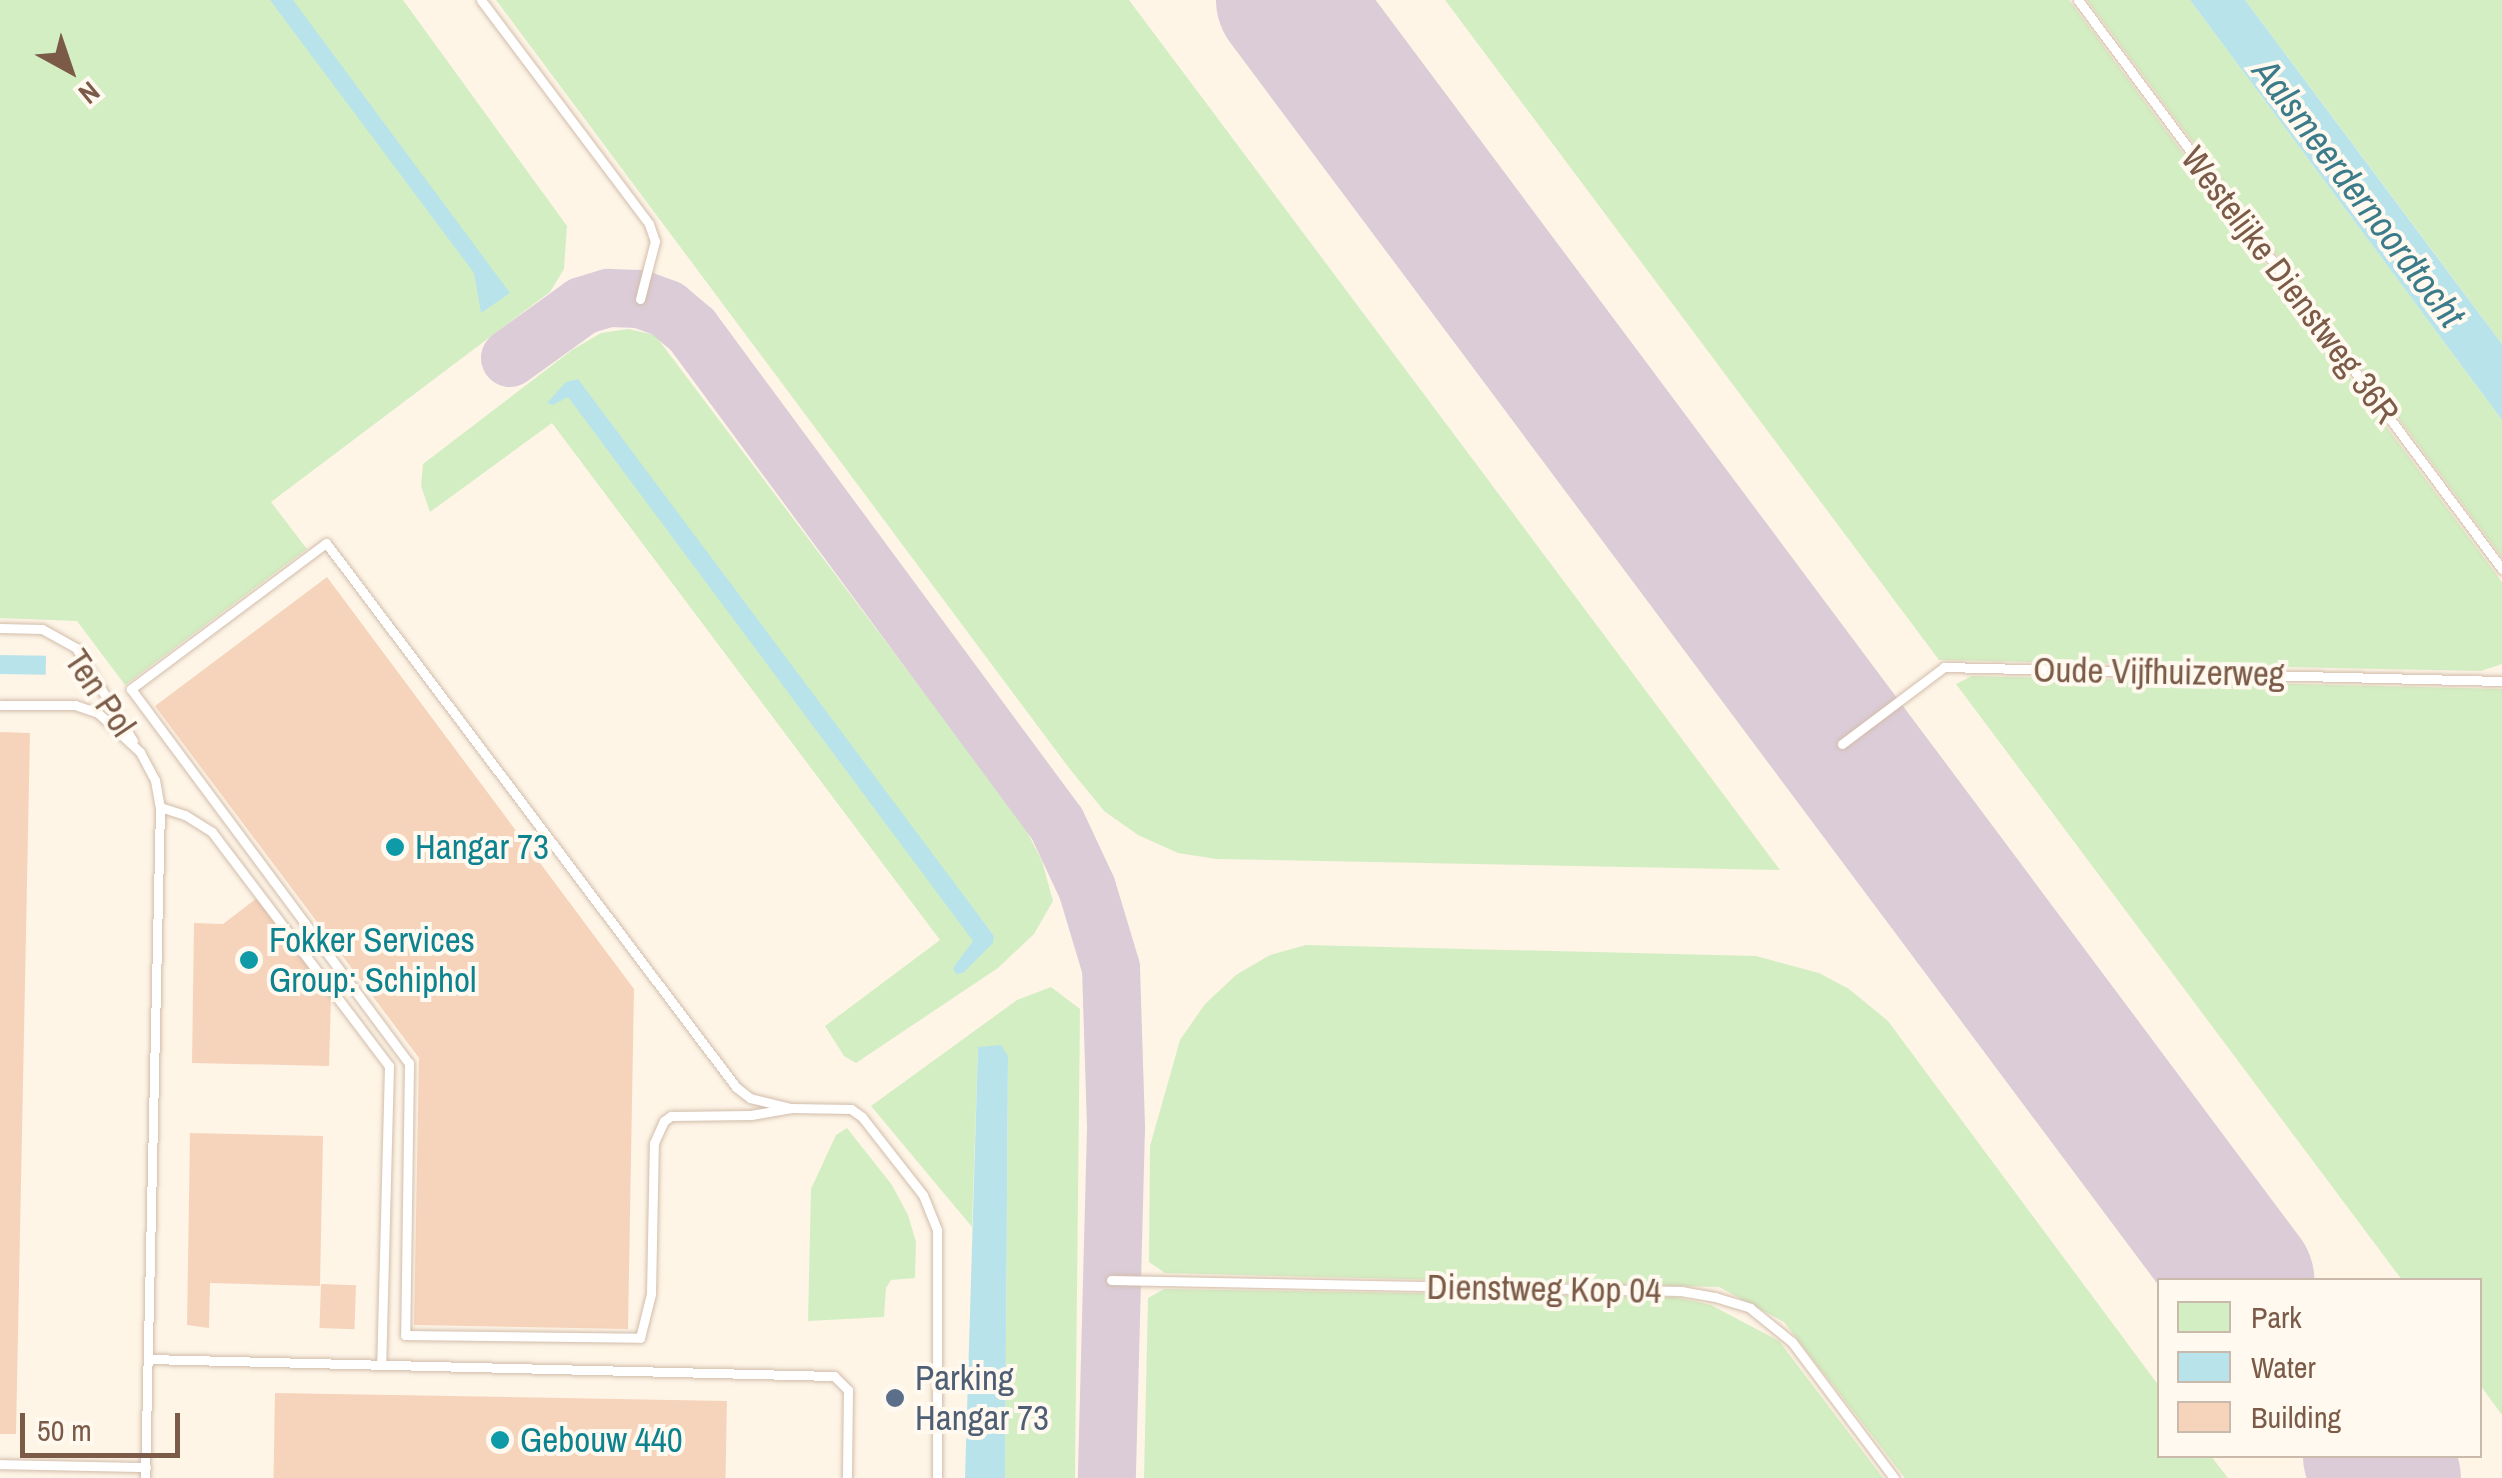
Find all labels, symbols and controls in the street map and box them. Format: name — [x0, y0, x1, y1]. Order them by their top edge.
north arrow — [20, 20, 120, 120]
water label: Aalsmeerdernoordtocht — [2243, 50, 2475, 336]
text: N — [71, 73, 108, 113]
street label: Westelijke Dienstweg 36R — [2172, 138, 2408, 432]
street label: Ten Pol — [56, 642, 144, 744]
street label: Oude Vijfhuizerweg — [2033, 649, 2285, 695]
place label: Hangar 73 — [415, 826, 549, 868]
marker: Hangar 73 — [384, 836, 406, 858]
place label: Fokker Services Group: Schiphol — [269, 919, 476, 1001]
marker: Fokker Services Group: Schiphol — [238, 949, 260, 971]
street label: Dienstweg Kop 04 — [1426, 1266, 1662, 1312]
legend — [2157, 1278, 2482, 1458]
text: Park — [2251, 1297, 2302, 1337]
text: Water — [2251, 1347, 2316, 1387]
place label: Parking Hangar 73 — [915, 1357, 1049, 1439]
marker: Parking Hangar 73 — [884, 1387, 906, 1409]
scale bar — [25, 1393, 185, 1455]
text: Building — [2251, 1397, 2341, 1437]
text: 50 m — [37, 1410, 92, 1450]
place label: Gebouw 440 — [520, 1419, 683, 1461]
marker: Gebouw 440 — [489, 1429, 511, 1451]

